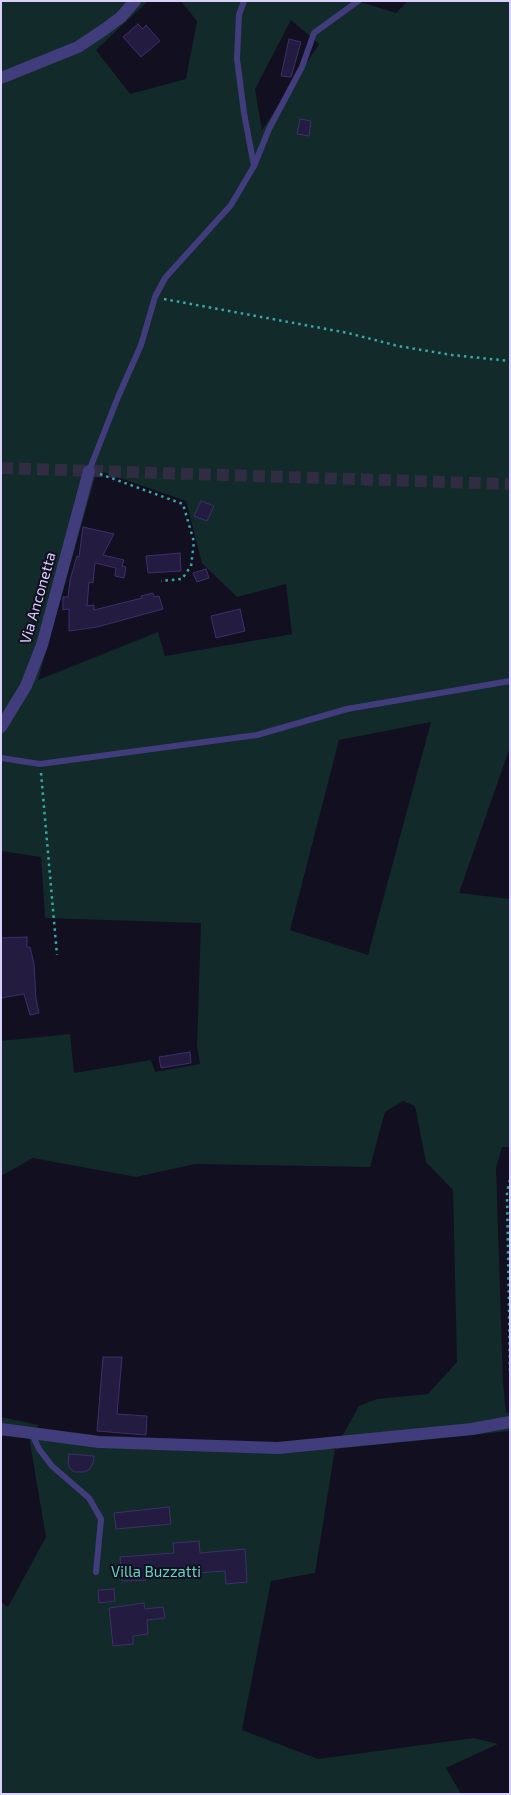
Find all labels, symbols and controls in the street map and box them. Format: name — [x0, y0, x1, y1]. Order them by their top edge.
street label: Via Anconetta — [16, 550, 60, 646]
park label: Villa Buzzatti — [111, 1563, 201, 1581]

